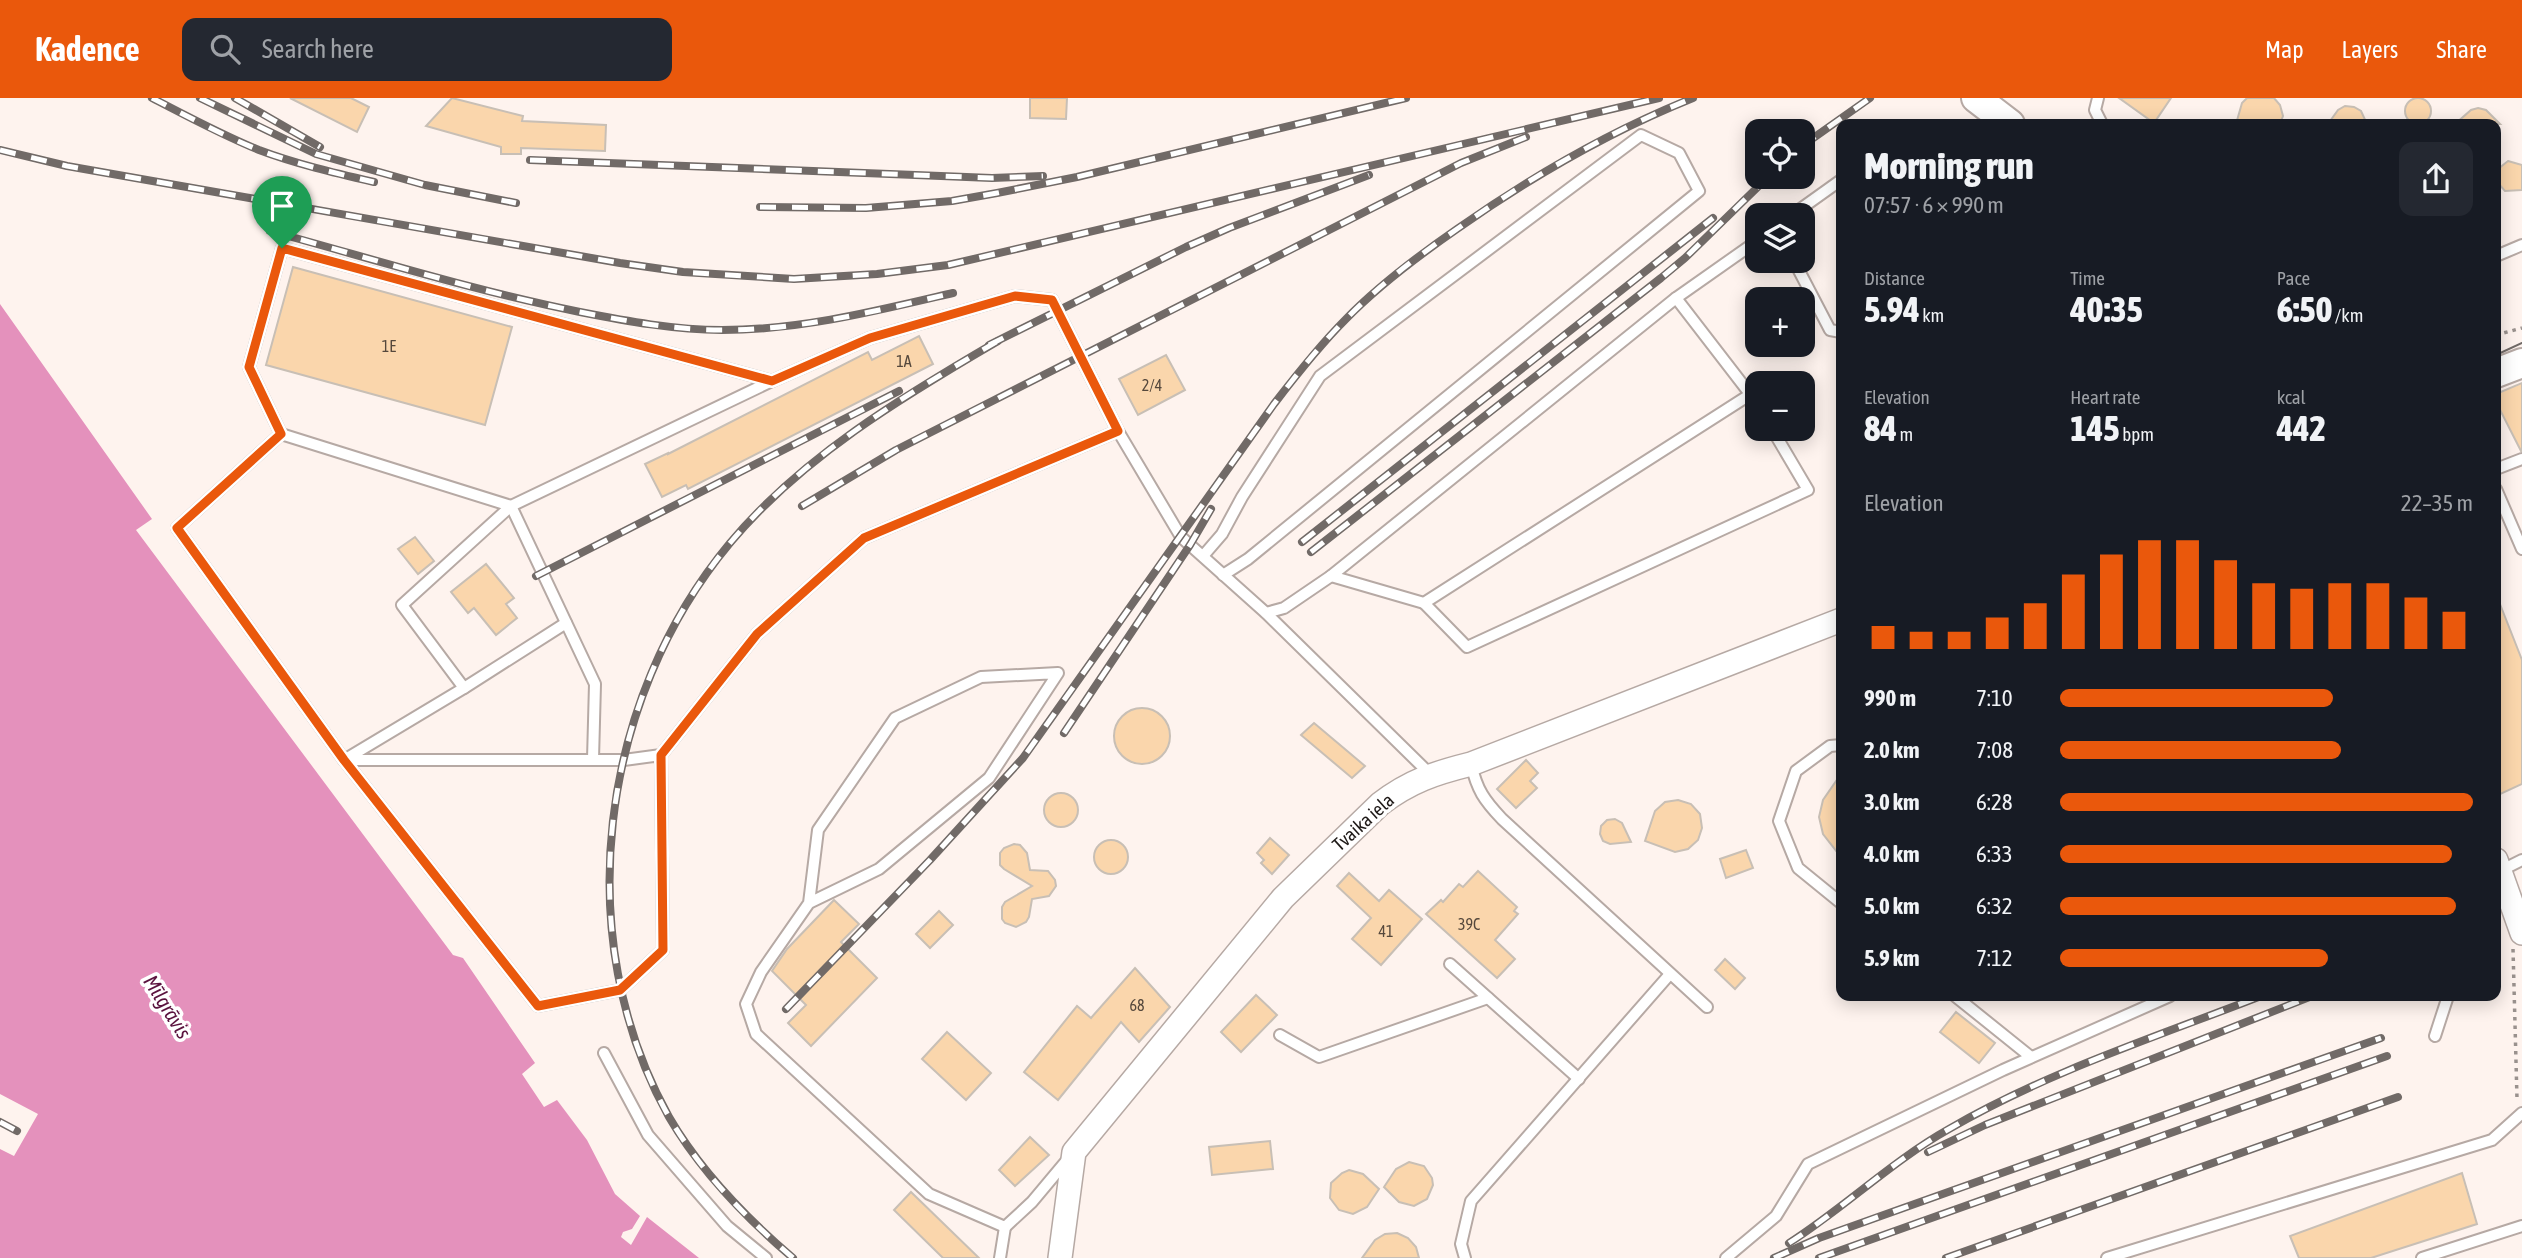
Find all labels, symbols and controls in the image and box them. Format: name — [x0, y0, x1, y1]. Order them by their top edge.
search box — [182, 18, 672, 81]
text: Kadence — [35, 30, 140, 68]
icon: search — [206, 30, 244, 68]
text: Search here — [262, 34, 374, 64]
text: Map — [2265, 36, 2304, 63]
text: Layers — [2342, 36, 2398, 63]
text: Share — [2436, 36, 2487, 63]
map controls — [1745, 119, 1815, 441]
button: locate — [1745, 119, 1815, 189]
button: share — [2399, 142, 2473, 216]
text: Morning run — [1864, 144, 2034, 187]
pin — [252, 176, 312, 248]
icon: arrive — [263, 187, 301, 225]
text: 07:57 · 6 × 990 m — [1864, 192, 2004, 218]
button: layers — [1745, 203, 1815, 273]
text: Distance — [1864, 267, 1925, 289]
text: Time — [2070, 267, 2105, 289]
text: Pace — [2277, 267, 2310, 289]
button: + — [1745, 287, 1815, 357]
text: 5.94 — [1864, 289, 1920, 329]
text: 40:35 — [2070, 289, 2143, 329]
text: 6:50 — [2277, 289, 2332, 329]
text: km — [1920, 304, 1944, 326]
text: /km — [2332, 304, 2363, 326]
house number: 1E — [382, 337, 396, 355]
house number: 1A — [896, 352, 912, 370]
button: − — [1745, 371, 1815, 441]
house number: 2/4 — [1142, 376, 1162, 394]
text: Elevation — [1864, 386, 1930, 408]
text: Heart rate — [2070, 386, 2140, 408]
text: kcal — [2277, 386, 2306, 408]
text: 84 — [1864, 408, 1897, 448]
text: 145 — [2070, 408, 2120, 448]
text: 442 — [2277, 408, 2326, 448]
text: m — [1897, 423, 1913, 445]
text: bpm — [2120, 423, 2154, 445]
text: Elevation — [1864, 490, 1944, 516]
text: 22–35 m — [2401, 490, 2473, 516]
text: 990 m — [1864, 685, 1916, 711]
text: 7:10 — [1976, 685, 2013, 711]
text: 2.0 km — [1864, 737, 1920, 763]
text: 7:08 — [1976, 737, 2013, 763]
street label: Tvaika iela — [1328, 789, 1398, 855]
text: 3.0 km — [1864, 789, 1920, 815]
text: 6:28 — [1976, 789, 2013, 815]
text: 4.0 km — [1864, 841, 1920, 867]
text: 6:33 — [1976, 841, 2013, 867]
text: 5.0 km — [1864, 893, 1920, 919]
text: 6:32 — [1976, 893, 2013, 919]
house number: 39C — [1458, 915, 1480, 933]
house number: 41 — [1378, 922, 1394, 940]
text: 5.9 km — [1864, 945, 1920, 971]
text: 7:12 — [1976, 945, 2013, 971]
water label: Mīlgrāvis — [139, 970, 197, 1043]
house number: 68 — [1129, 996, 1145, 1014]

